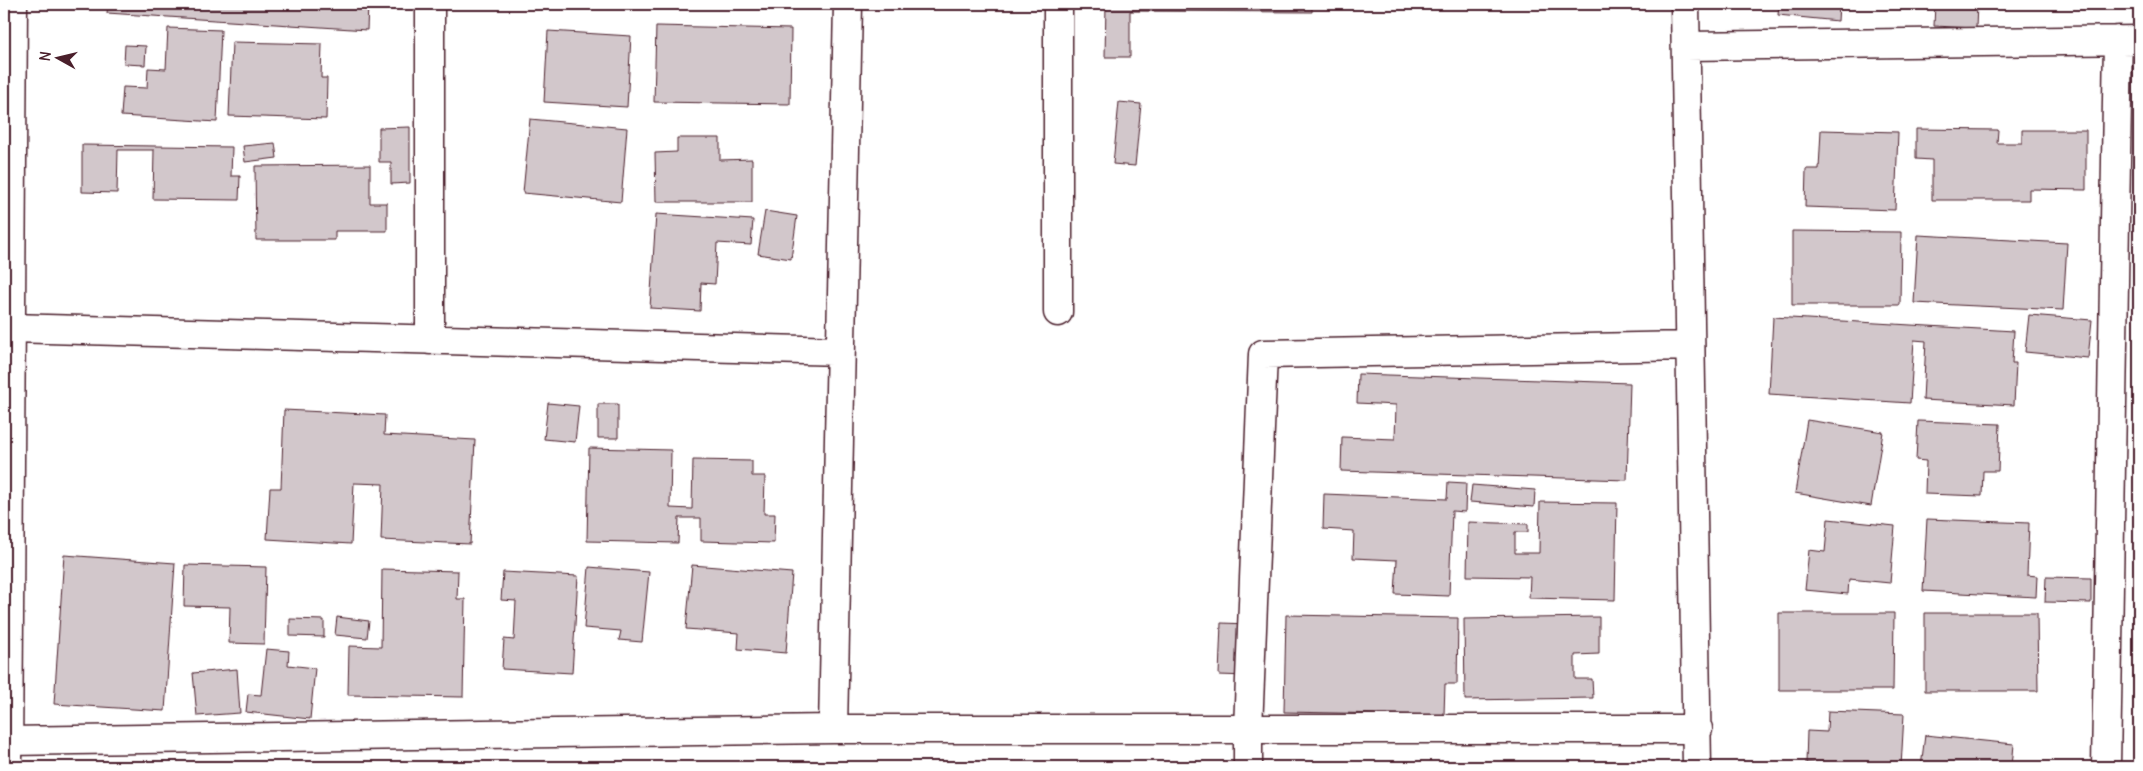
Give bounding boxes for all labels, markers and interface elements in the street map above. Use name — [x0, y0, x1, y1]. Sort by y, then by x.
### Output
north arrow — [32, 32, 82, 82]
text: N — [36, 50, 55, 62]

